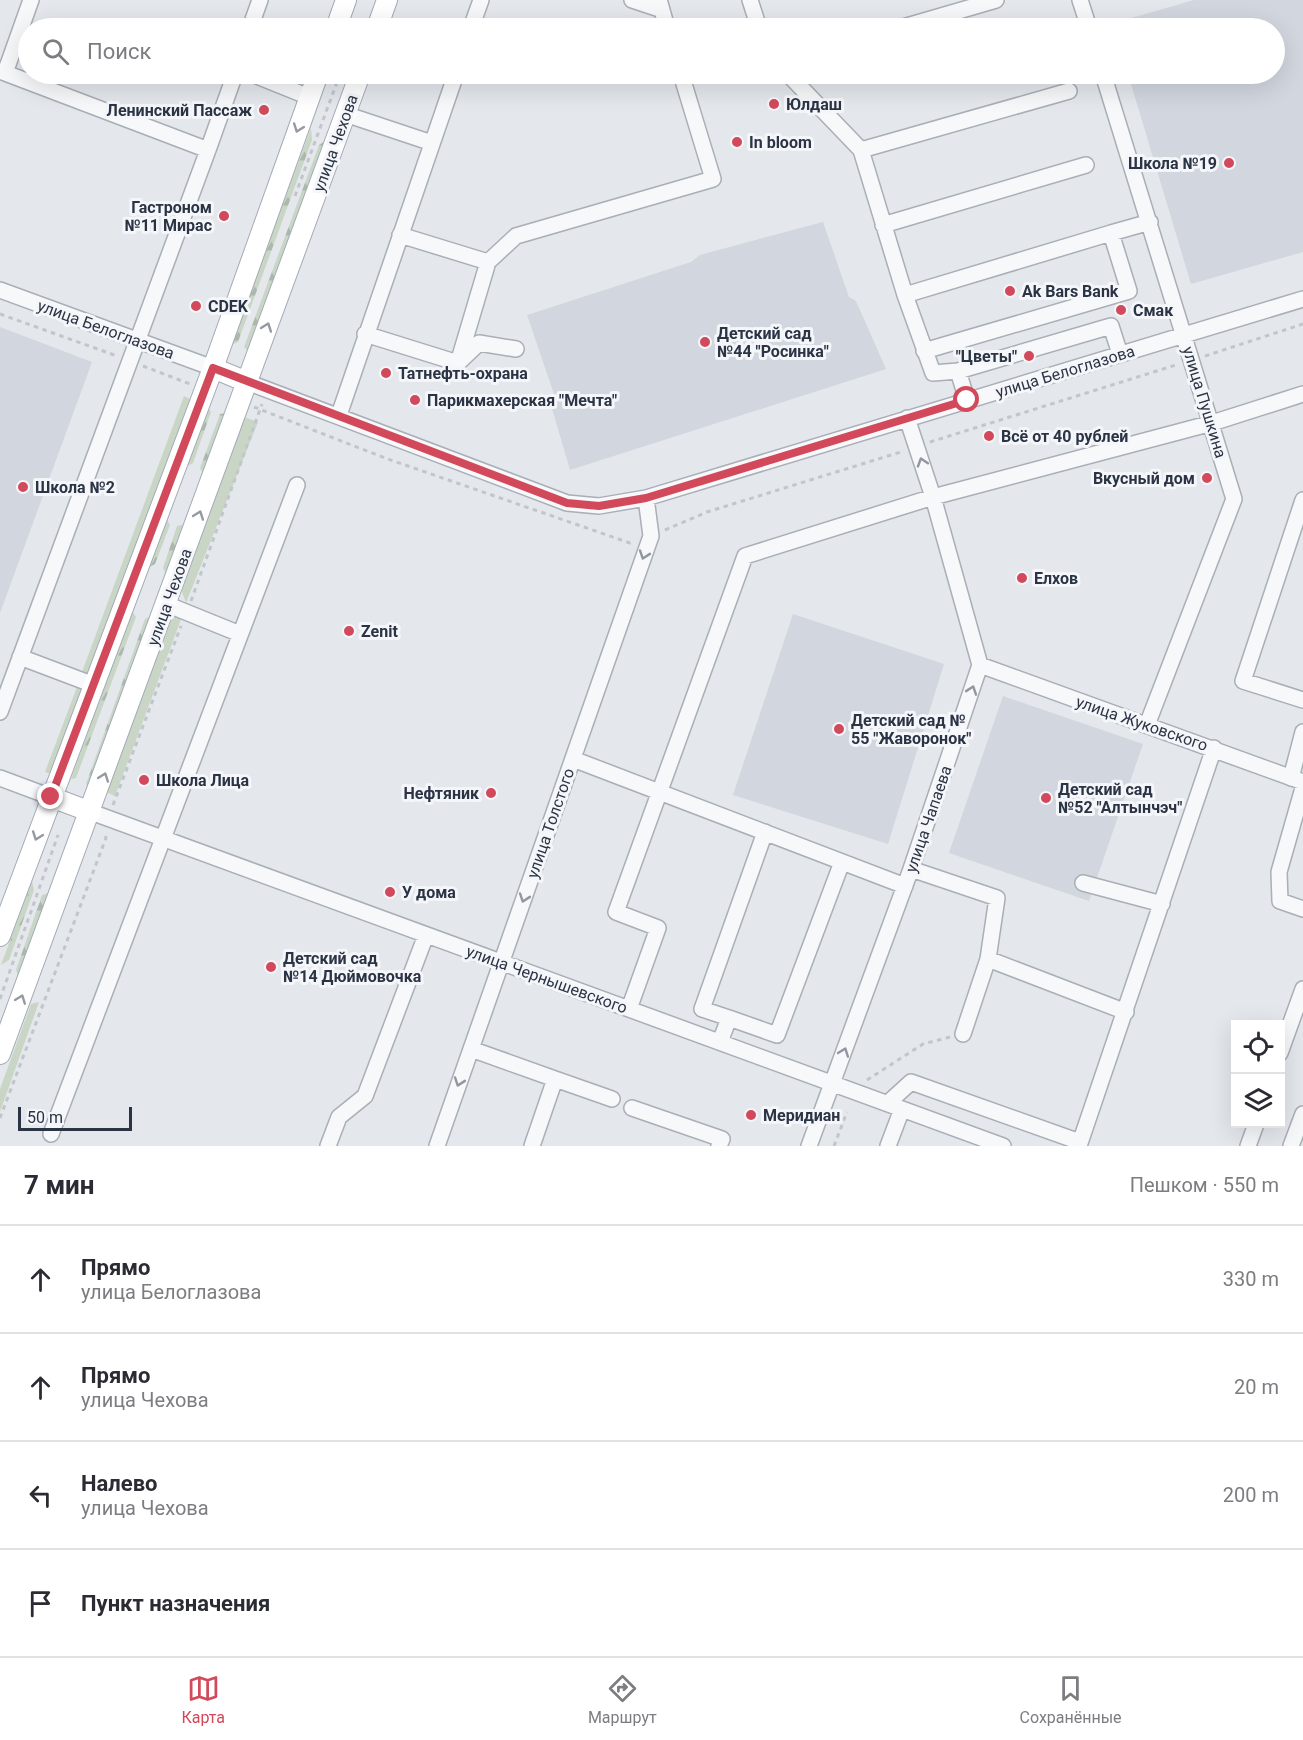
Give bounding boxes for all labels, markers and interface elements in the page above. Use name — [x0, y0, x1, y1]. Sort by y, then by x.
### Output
search box — [18, 18, 1285, 84]
icon: search — [39, 35, 72, 68]
text: Поиск — [87, 39, 151, 64]
street label: улица Чехова — [309, 92, 362, 194]
place label: Юлдаш — [786, 95, 842, 114]
marker: Юлдаш — [767, 97, 781, 111]
place label: Ленинский Пассаж — [107, 101, 252, 120]
marker: Ленинский Пассаж — [257, 103, 271, 117]
one-way arrow — [293, 123, 306, 133]
place label: In bloom — [749, 133, 812, 152]
marker: In bloom — [730, 135, 744, 149]
place label: Школа №19 — [1128, 154, 1217, 173]
marker: Школа №19 — [1222, 156, 1236, 170]
place label: Гастроном №11 Мирас — [124, 198, 212, 235]
marker: Гастроном №11 Мирас — [217, 209, 231, 223]
place label: Ak Bars Bank — [1022, 282, 1119, 301]
marker: Ak Bars Bank — [1003, 284, 1017, 298]
street label: улица Белоглазова — [35, 296, 177, 363]
place label: CDEK — [208, 297, 249, 316]
marker: CDEK — [189, 299, 203, 313]
place label: Смак — [1133, 301, 1174, 320]
marker: Смак — [1114, 303, 1128, 317]
one-way arrow — [260, 322, 273, 333]
place label: Детский сад №44 "Росинка" — [717, 324, 829, 361]
marker: Детский сад №44 "Росинка" — [698, 335, 712, 349]
street label: улица Белоглазова — [993, 341, 1137, 402]
street label: улица Пушкина — [1179, 344, 1231, 460]
place label: "Цветы" — [956, 347, 1017, 366]
marker: "Цветы" — [1022, 349, 1036, 363]
place label: Татнефть-охрана — [398, 364, 528, 383]
marker: Татнефть-охрана — [379, 366, 393, 380]
route start — [953, 386, 979, 412]
place label: Парикмахерская "Мечта" — [427, 391, 617, 410]
marker: Парикмахерская "Мечта" — [408, 393, 422, 407]
place label: Всё от 40 рублей — [1001, 427, 1128, 446]
marker: Всё от 40 рублей — [982, 429, 996, 443]
one-way arrow — [917, 457, 929, 468]
place label: Вкусный дом — [1093, 469, 1195, 488]
marker: Вкусный дом — [1200, 471, 1214, 485]
place label: Школа №2 — [35, 478, 115, 497]
marker: Школа №2 — [16, 480, 30, 494]
one-way arrow — [191, 510, 204, 521]
street label: улица Чехова — [143, 546, 196, 648]
one-way arrow — [639, 549, 652, 560]
place label: Елхов — [1034, 569, 1078, 588]
marker: Елхов — [1015, 571, 1029, 585]
place label: Zenit — [361, 622, 398, 641]
marker: Zenit — [342, 624, 356, 638]
one-way arrow — [965, 685, 977, 696]
street label: улица Жуковского — [1073, 692, 1210, 755]
place label: Детский сад № 55 "Жаворонок" — [851, 711, 971, 748]
marker: Детский сад № 55 "Жаворонок" — [832, 722, 846, 736]
street label: улица Чапаева — [901, 763, 956, 875]
street label: улица Толстого — [523, 766, 578, 881]
place label: Школа Лица — [156, 771, 250, 790]
one-way arrow — [96, 773, 109, 783]
marker: Школа Лица — [137, 773, 151, 787]
place label: Детский сад №52 "Алтынчэч" — [1058, 780, 1182, 817]
route end — [37, 783, 63, 809]
place label: Нефтяник — [404, 784, 480, 803]
marker: Нефтяник — [484, 786, 498, 800]
marker: Детский сад №52 "Алтынчэч" — [1039, 791, 1053, 805]
one-way arrow — [32, 830, 44, 841]
place label: У дома — [402, 883, 456, 902]
marker: У дома — [383, 885, 397, 899]
one-way arrow — [518, 892, 531, 903]
street label: улица Чернышевского — [464, 941, 630, 1018]
place label: Детский сад №14 Дюймовочка — [283, 949, 422, 986]
marker: Детский сад №14 Дюймовочка — [264, 960, 278, 974]
one-way arrow — [13, 995, 26, 1005]
map controls — [1231, 1020, 1285, 1128]
button: locate — [1231, 1020, 1285, 1074]
one-way arrow — [837, 1047, 849, 1058]
button: layers — [1231, 1074, 1285, 1128]
one-way arrow — [454, 1076, 467, 1087]
scale bar — [18, 1104, 132, 1132]
place label: Меридиан — [763, 1106, 840, 1125]
text: 50 m — [27, 1108, 63, 1127]
marker: Меридиан — [744, 1108, 758, 1122]
text: 7 мин — [24, 1170, 95, 1200]
text: Пешком · 550 m — [1130, 1173, 1279, 1197]
text: Прямо — [81, 1255, 150, 1280]
icon: ahead — [24, 1263, 57, 1296]
text: 330 m — [1223, 1267, 1279, 1291]
text: улица Белоглазова — [81, 1280, 261, 1304]
text: Прямо — [81, 1363, 150, 1388]
icon: ahead — [24, 1371, 57, 1404]
text: 20 m — [1234, 1375, 1279, 1399]
text: улица Чехова — [81, 1388, 209, 1412]
text: Налево — [81, 1471, 158, 1496]
icon: left — [24, 1479, 57, 1512]
text: 200 m — [1223, 1483, 1279, 1507]
text: улица Чехова — [81, 1496, 209, 1520]
icon: arrive — [24, 1587, 57, 1620]
text: Пункт назначения — [81, 1591, 270, 1616]
tab: Карта — [181, 1672, 225, 1727]
tab: Маршрут — [588, 1672, 657, 1727]
tab: Сохранённые — [1020, 1672, 1122, 1727]

